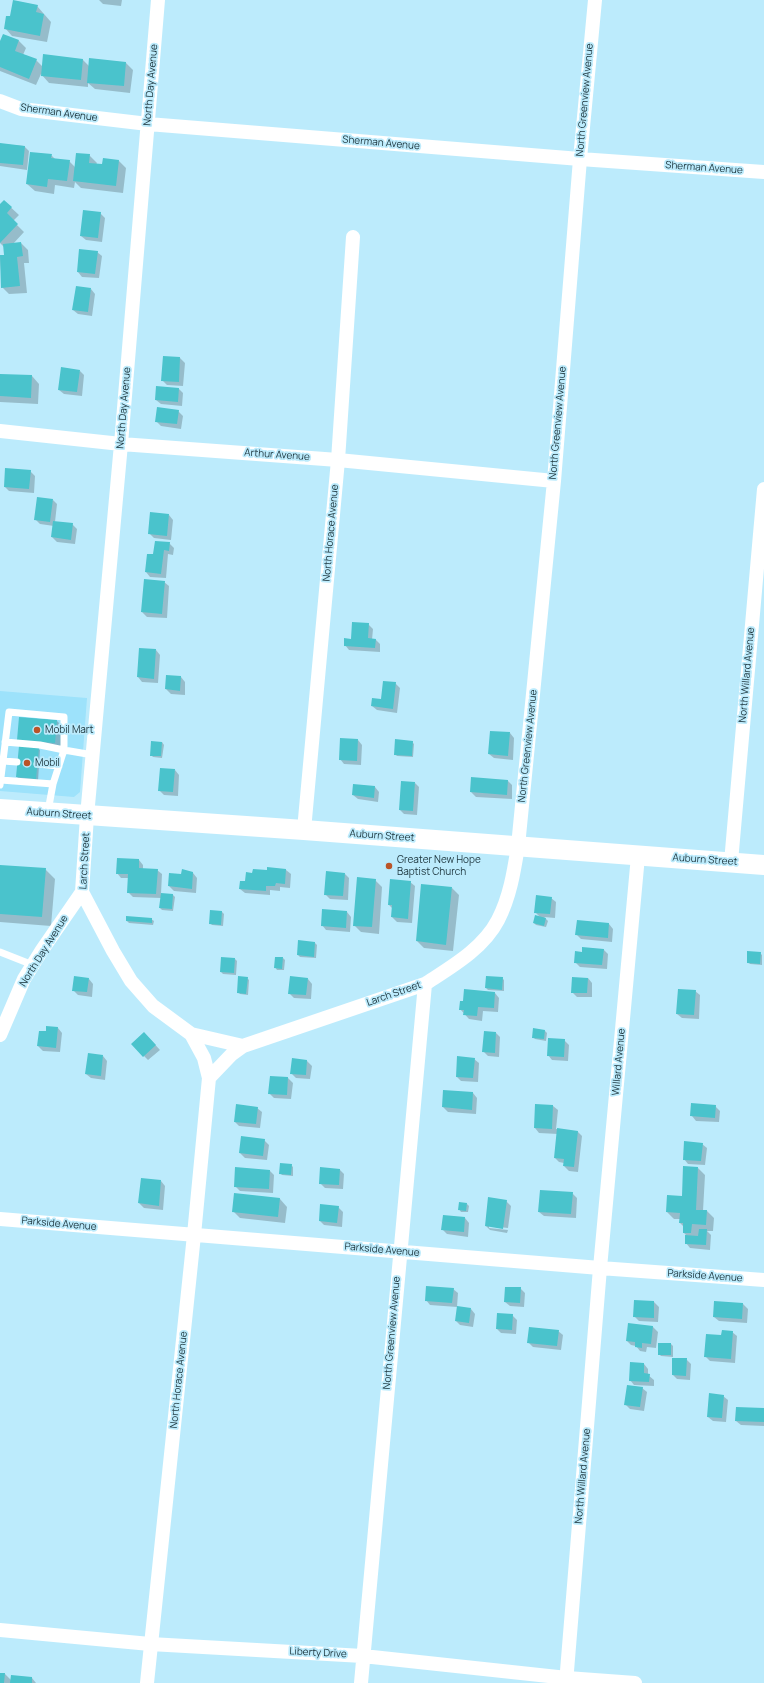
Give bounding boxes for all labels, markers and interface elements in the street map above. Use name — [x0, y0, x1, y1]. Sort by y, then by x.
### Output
street label: North Greenview Avenue — [574, 43, 596, 157]
street label: North Day Avenue — [141, 44, 161, 126]
street label: Sherman Avenue — [20, 102, 98, 124]
street label: Sherman Avenue — [342, 134, 420, 152]
street label: Sherman Avenue — [665, 159, 743, 177]
street label: North Greenview Avenue — [547, 366, 569, 480]
street label: North Day Avenue — [114, 367, 134, 449]
street label: Arthur Avenue — [244, 447, 310, 463]
street label: North Horace Avenue — [321, 484, 341, 582]
street label: North Willard Avenue — [737, 627, 757, 723]
street label: North Greenview Avenue — [516, 689, 540, 803]
place label: Mobil Mart — [45, 724, 93, 736]
marker: Mobil Mart — [32, 725, 42, 735]
place label: Mobil — [35, 757, 60, 769]
marker: Mobil — [22, 758, 32, 768]
street label: Auburn Street — [26, 806, 92, 822]
street label: Auburn Street — [349, 828, 415, 844]
street label: Larch Street — [78, 832, 92, 890]
street label: Auburn Street — [672, 852, 738, 868]
place label: Greater New Hope Baptist Church — [397, 854, 481, 878]
marker: Greater New Hope Baptist Church — [384, 861, 394, 871]
street label: North Day Avenue — [17, 913, 71, 989]
street label: Larch Street — [365, 979, 423, 1009]
street label: Willard Avenue — [610, 1028, 628, 1096]
street label: Parkside Avenue — [21, 1215, 97, 1233]
street label: Parkside Avenue — [344, 1241, 420, 1259]
street label: Parkside Avenue — [667, 1267, 743, 1285]
street label: North Greenview Avenue — [381, 1276, 403, 1390]
street label: North Horace Avenue — [168, 1331, 190, 1429]
street label: North Willard Avenue — [573, 1428, 593, 1524]
street label: Liberty Drive — [289, 1646, 347, 1660]

